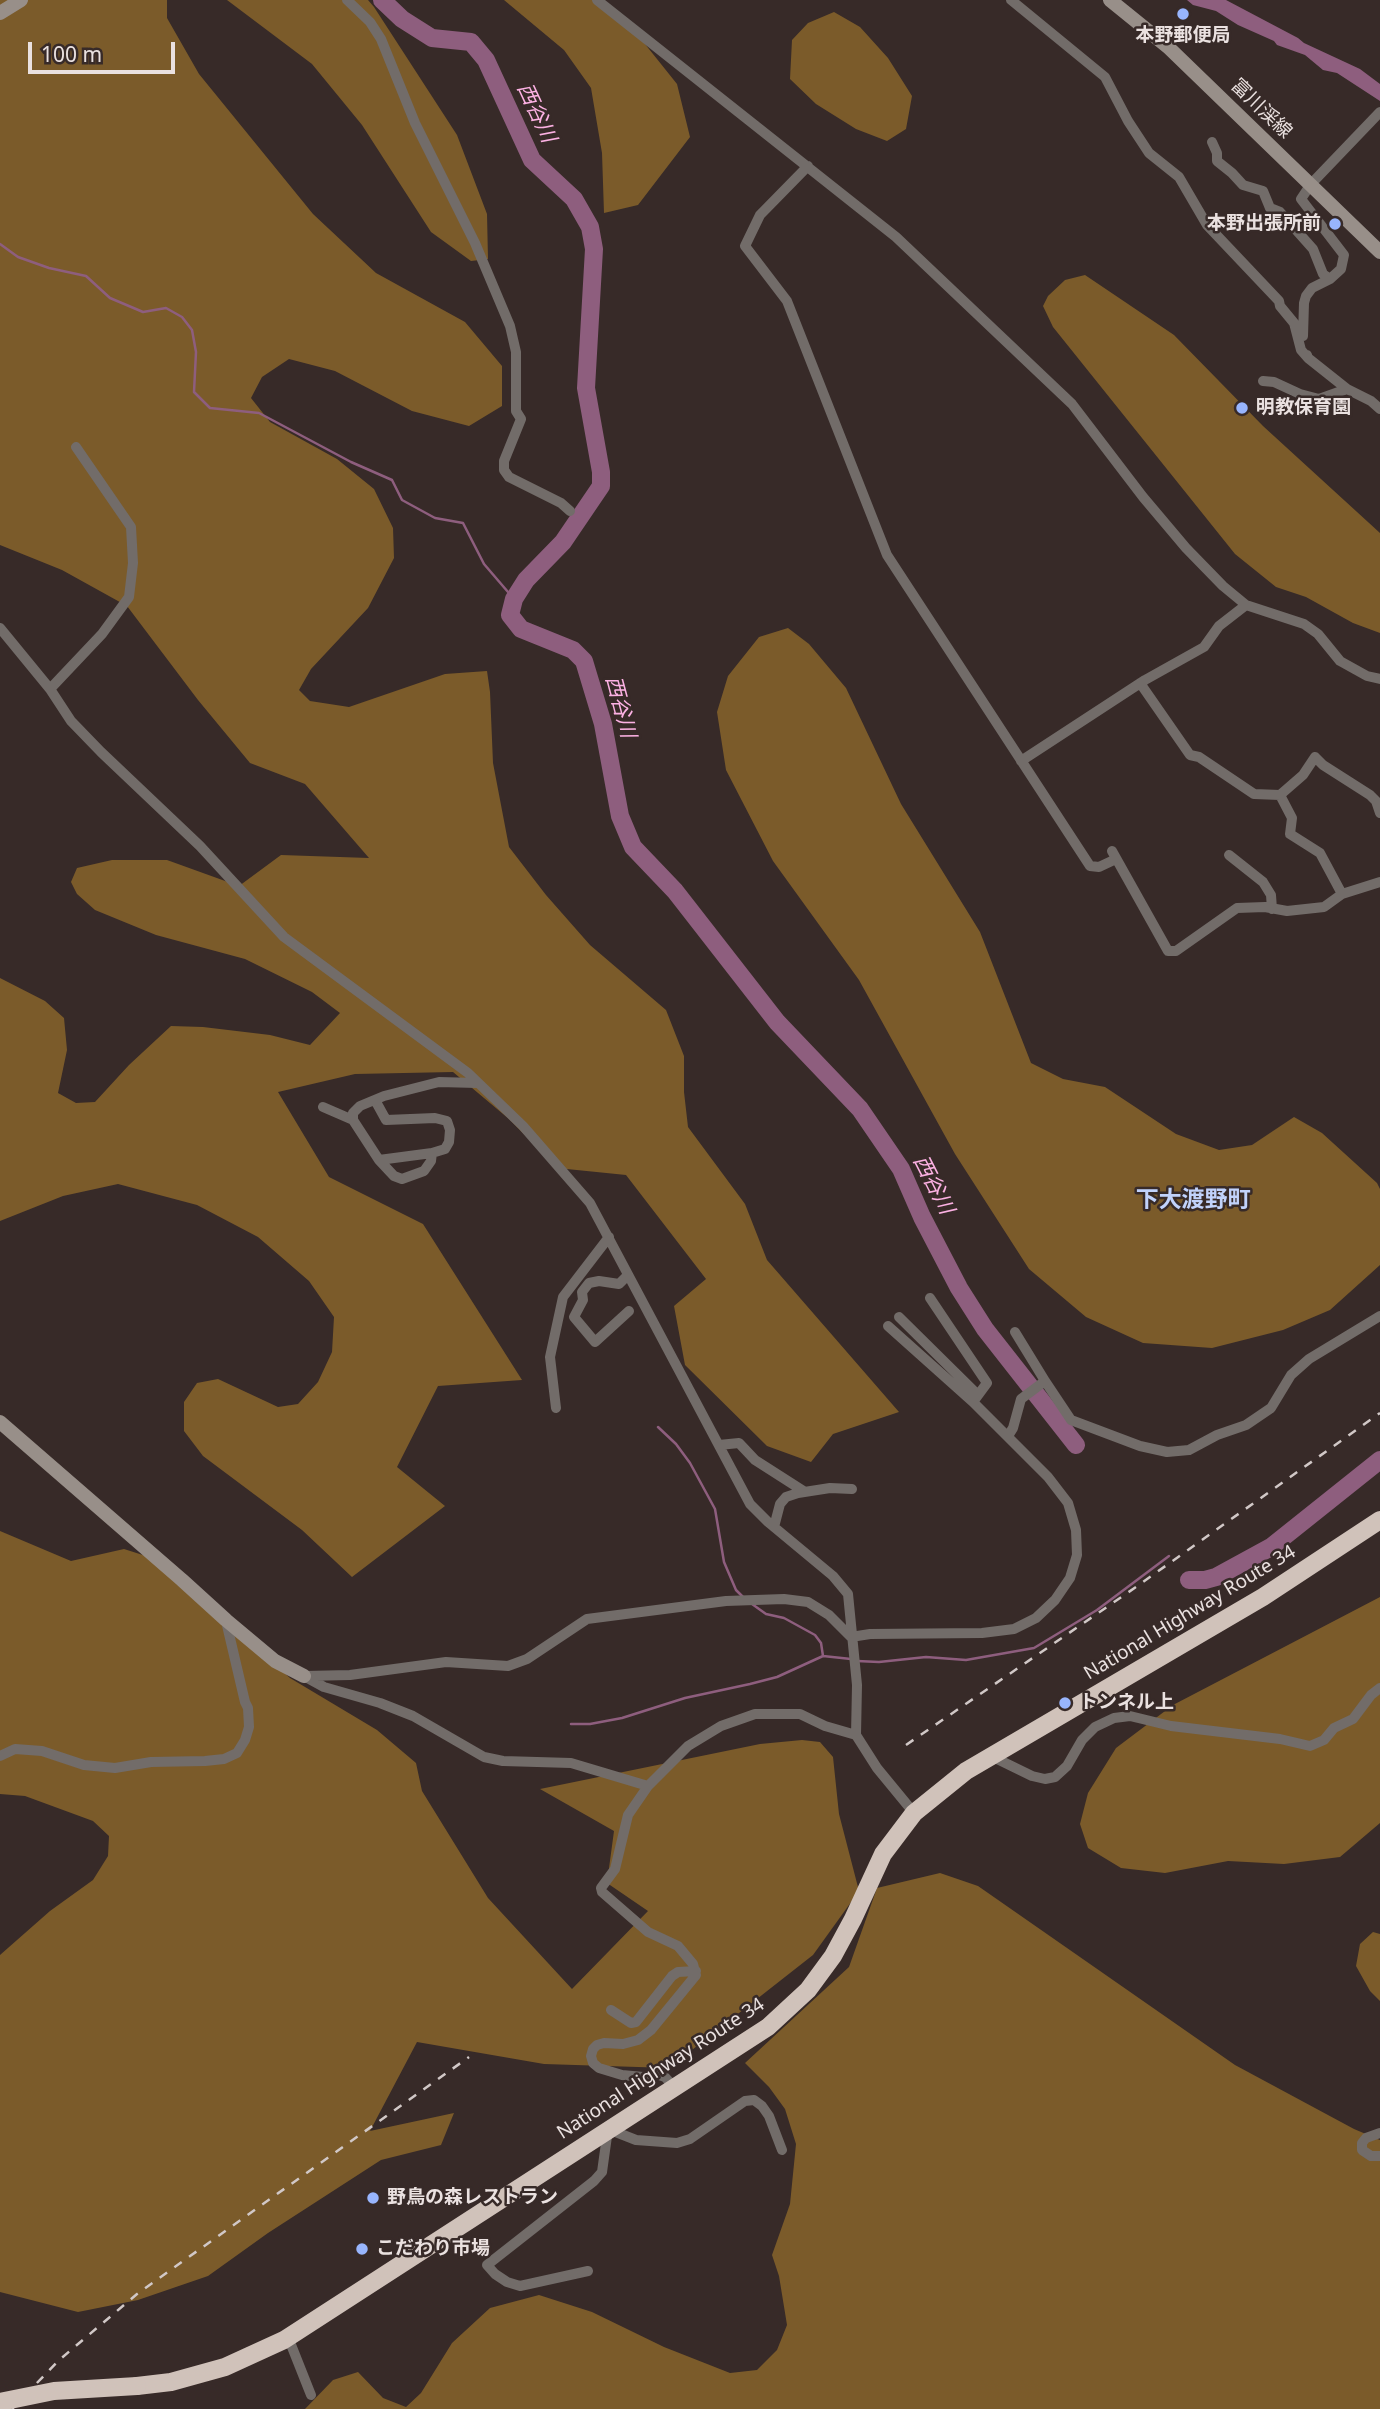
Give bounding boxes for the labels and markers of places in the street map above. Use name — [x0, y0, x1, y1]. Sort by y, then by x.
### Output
marker: 本野郵便局 — [1175, 6, 1191, 22]
place label: 本野郵便局 — [1136, 25, 1230, 47]
place label: 本野出張所前 — [1207, 213, 1321, 235]
marker: 本野出張所前 — [1327, 216, 1343, 232]
place label: 明教保育園 — [1256, 397, 1351, 419]
marker: 明教保育園 — [1234, 400, 1250, 416]
place label: トンネル上 — [1079, 1692, 1174, 1714]
marker: トンネル上 — [1057, 1695, 1073, 1711]
place label: 野鳥の森レストラン — [387, 2187, 558, 2209]
marker: 野鳥の森レストラン — [365, 2190, 381, 2206]
place label: こだわり市場 — [376, 2238, 490, 2260]
marker: こだわり市場 — [354, 2241, 370, 2257]

